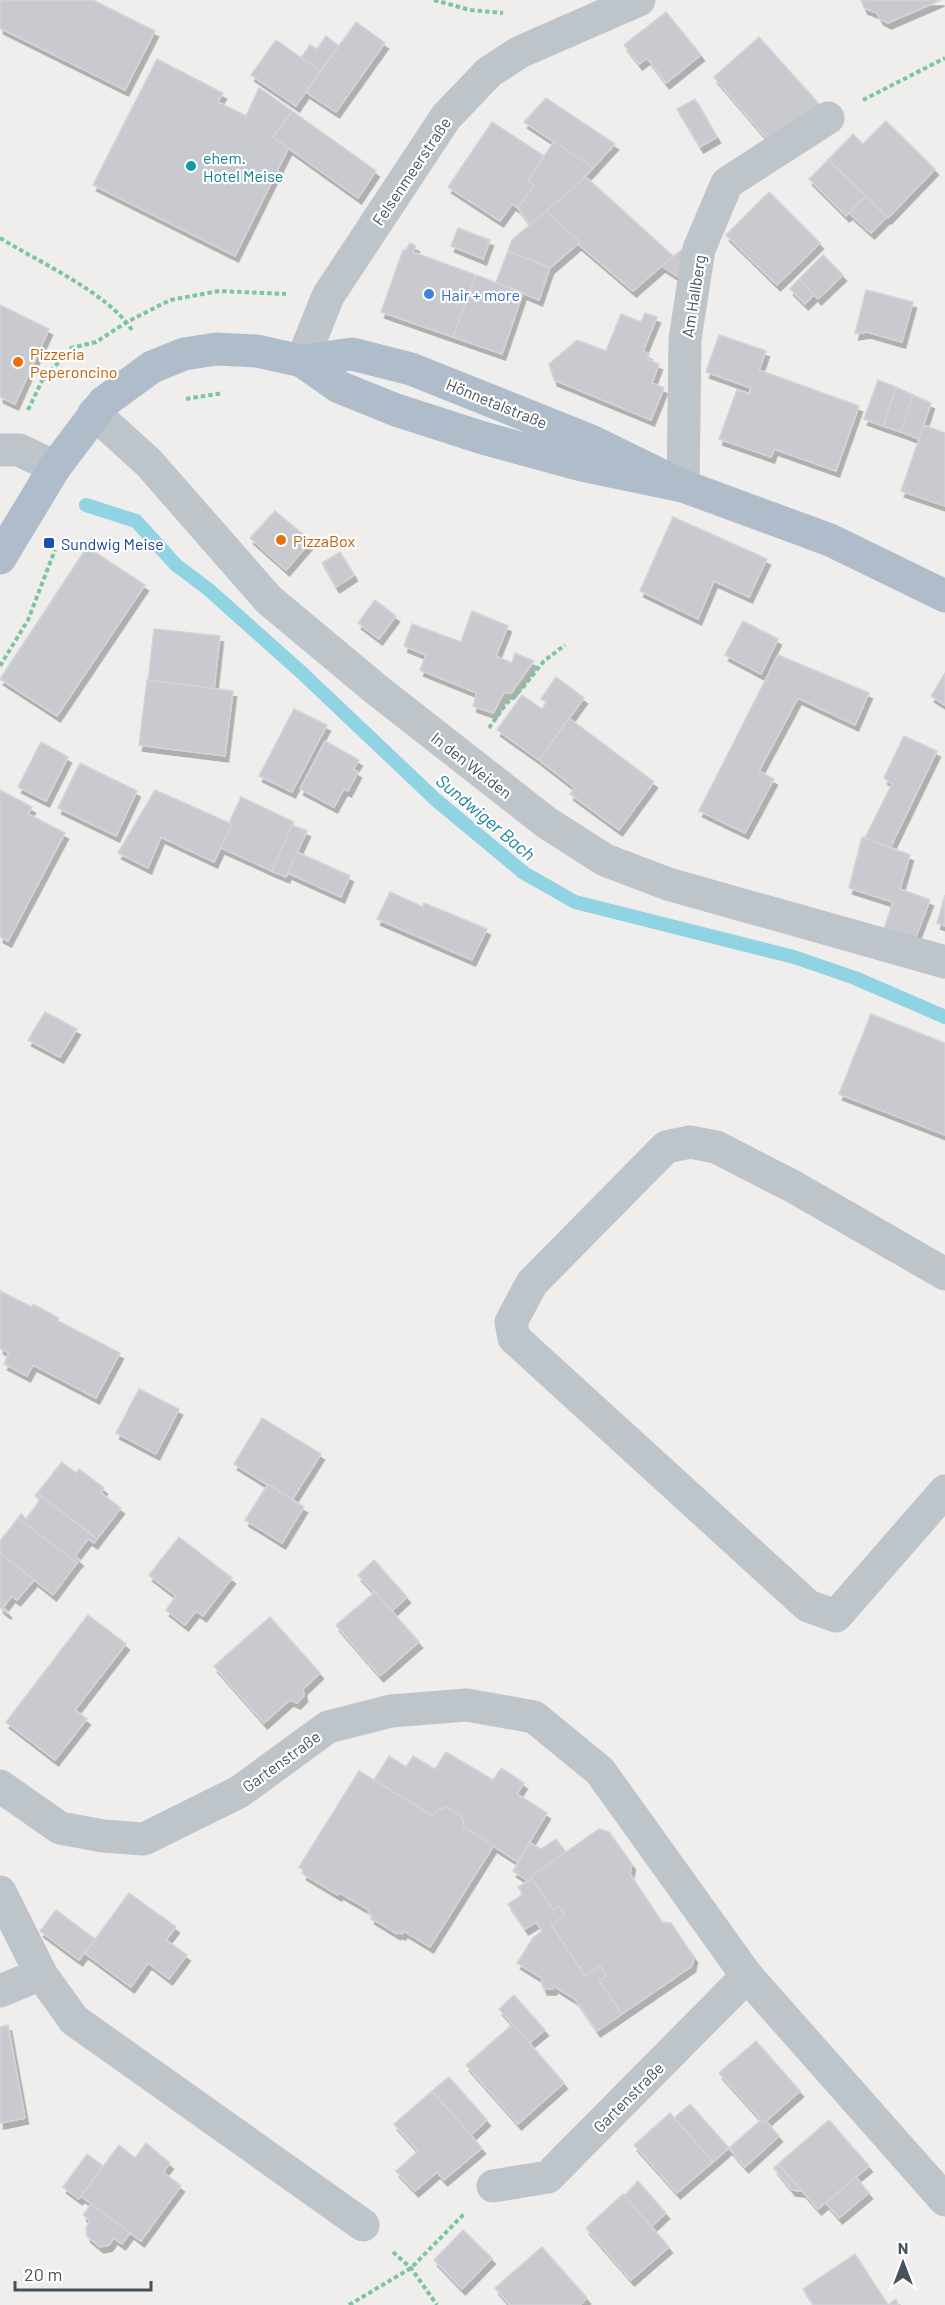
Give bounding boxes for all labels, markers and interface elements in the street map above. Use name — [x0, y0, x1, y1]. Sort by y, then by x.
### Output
street label: Felsenmeerstraße — [368, 113, 454, 229]
place label: ehem. Hotel Meise — [203, 148, 283, 185]
marker: ehem. Hotel Meise — [184, 159, 198, 173]
street label: Am Hallberg — [677, 253, 709, 339]
place label: Hair + more — [441, 285, 520, 304]
marker: Hair + more — [422, 287, 436, 301]
place label: Pizzeria Peperoncino — [30, 344, 118, 381]
marker: Pizzeria Peperoncino — [11, 355, 25, 369]
street label: Hönnetalstraße — [444, 374, 550, 432]
place label: PizzaBox — [293, 531, 356, 550]
marker: PizzaBox — [274, 533, 288, 547]
place label: Sundwig Meise — [61, 534, 164, 553]
marker: Sundwig Meise — [42, 536, 56, 550]
street label: In den Weiden — [428, 728, 516, 802]
water label: Sundwiger Bach — [432, 769, 540, 865]
street label: Gartenstraße — [238, 1726, 324, 1796]
street label: Gartenstraße — [589, 2058, 667, 2136]
north arrow — [873, 2233, 933, 2293]
text: N — [898, 2238, 908, 2257]
scale bar — [15, 2254, 152, 2292]
text: 20 m — [24, 2263, 62, 2285]

